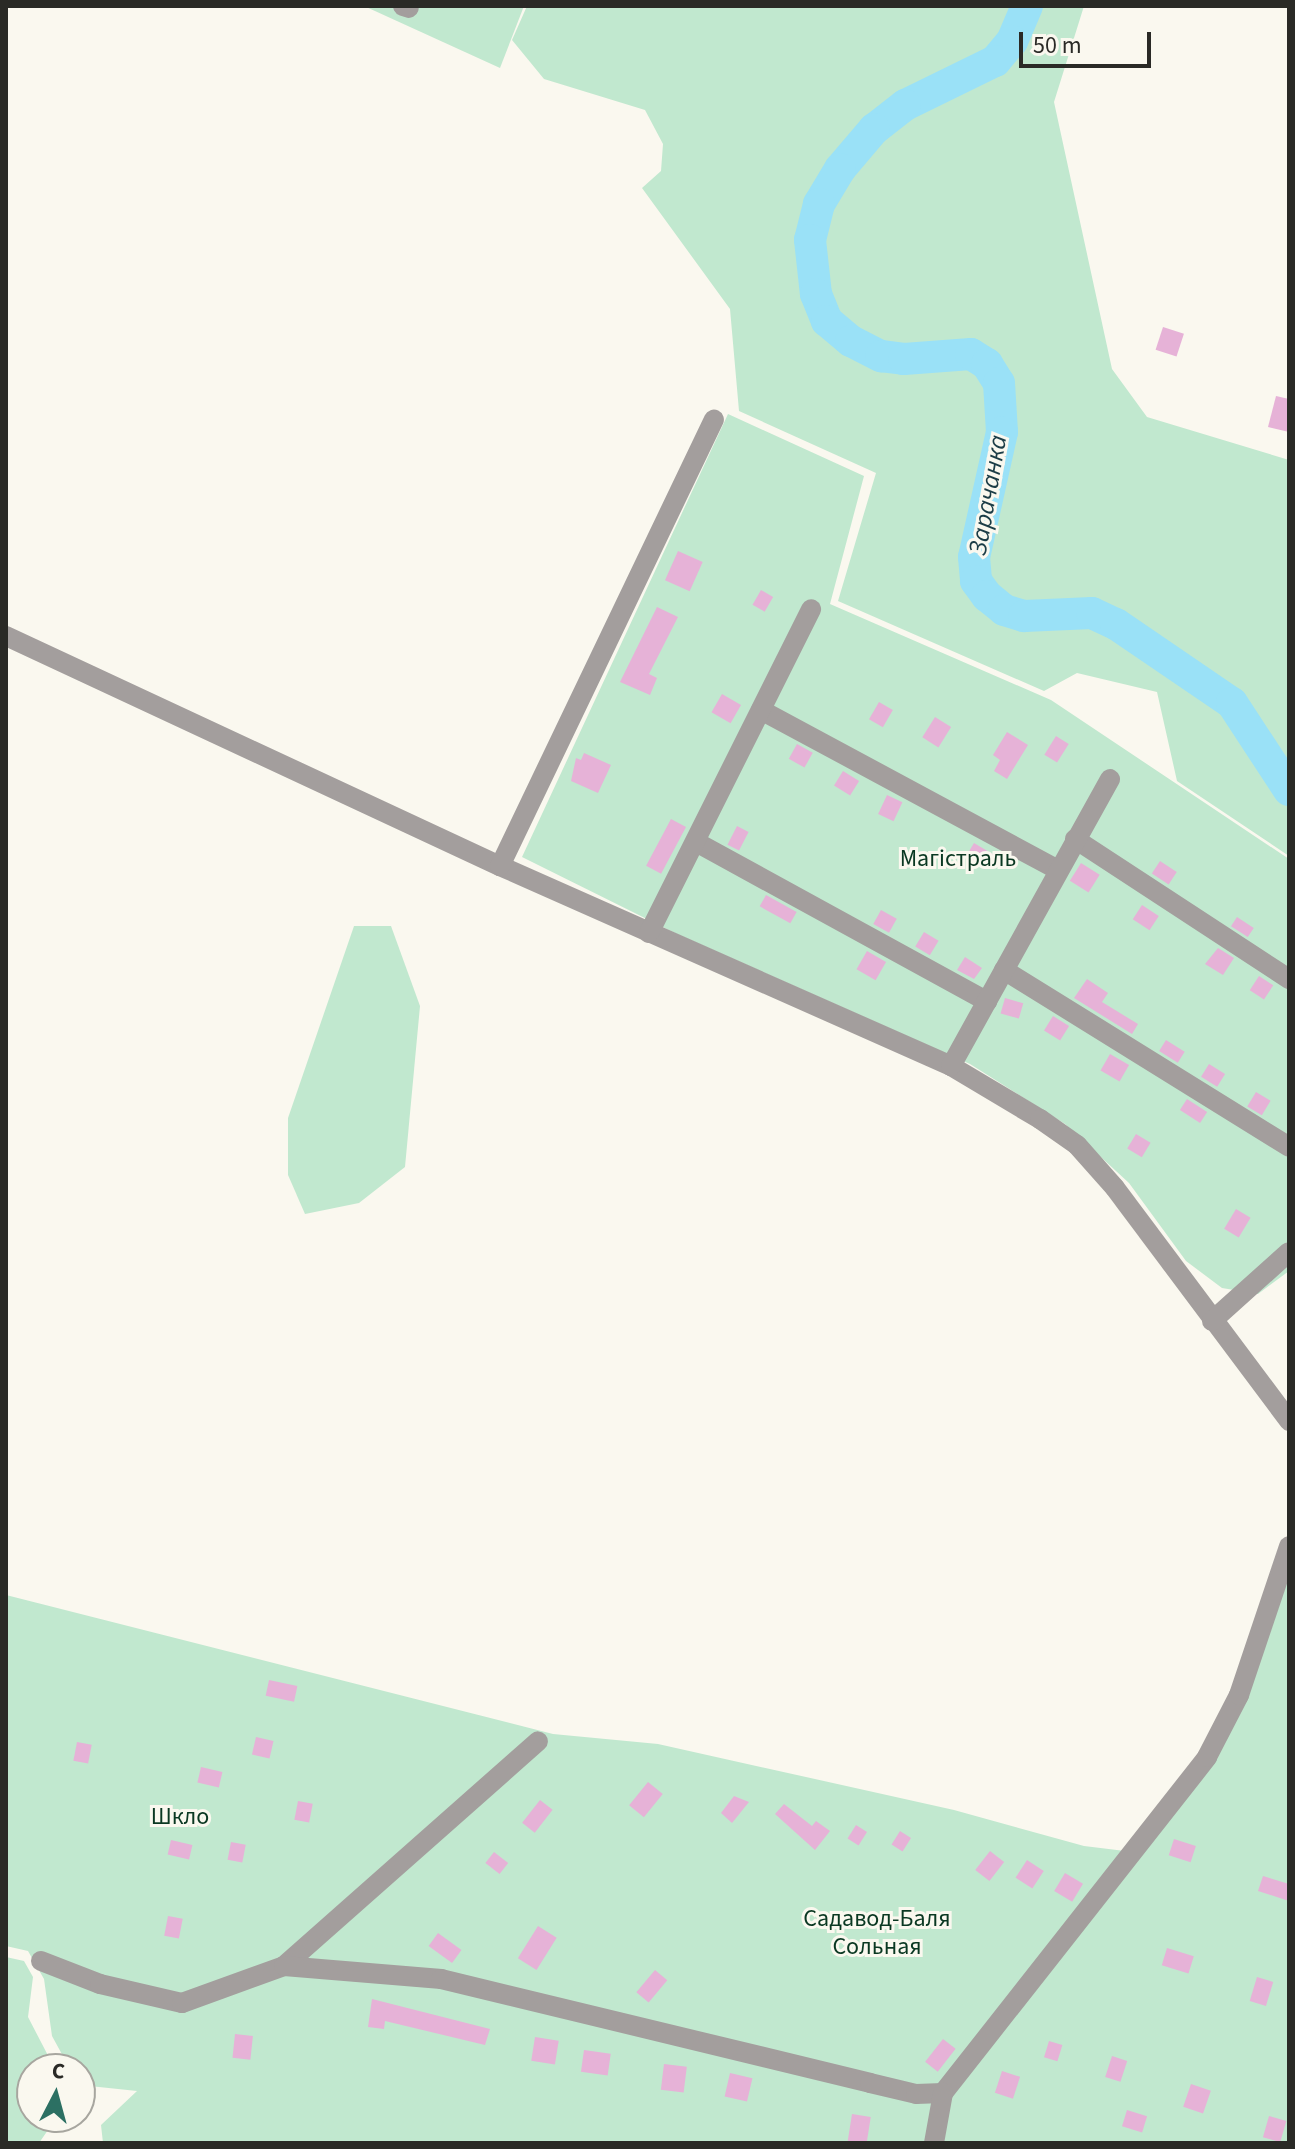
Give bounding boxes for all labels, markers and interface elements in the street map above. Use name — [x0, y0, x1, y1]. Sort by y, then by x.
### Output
scale bar — [1023, 16, 1155, 66]
text: 50 m — [1033, 28, 1082, 63]
water label: Зарачанка — [962, 432, 1014, 558]
park label: Магістраль — [900, 845, 1016, 873]
park label: Шкло — [151, 1803, 209, 1831]
park label: Садавод-Баля Сольная — [803, 1905, 951, 1961]
north arrow — [16, 2053, 96, 2133]
text: С — [50, 2055, 66, 2088]

